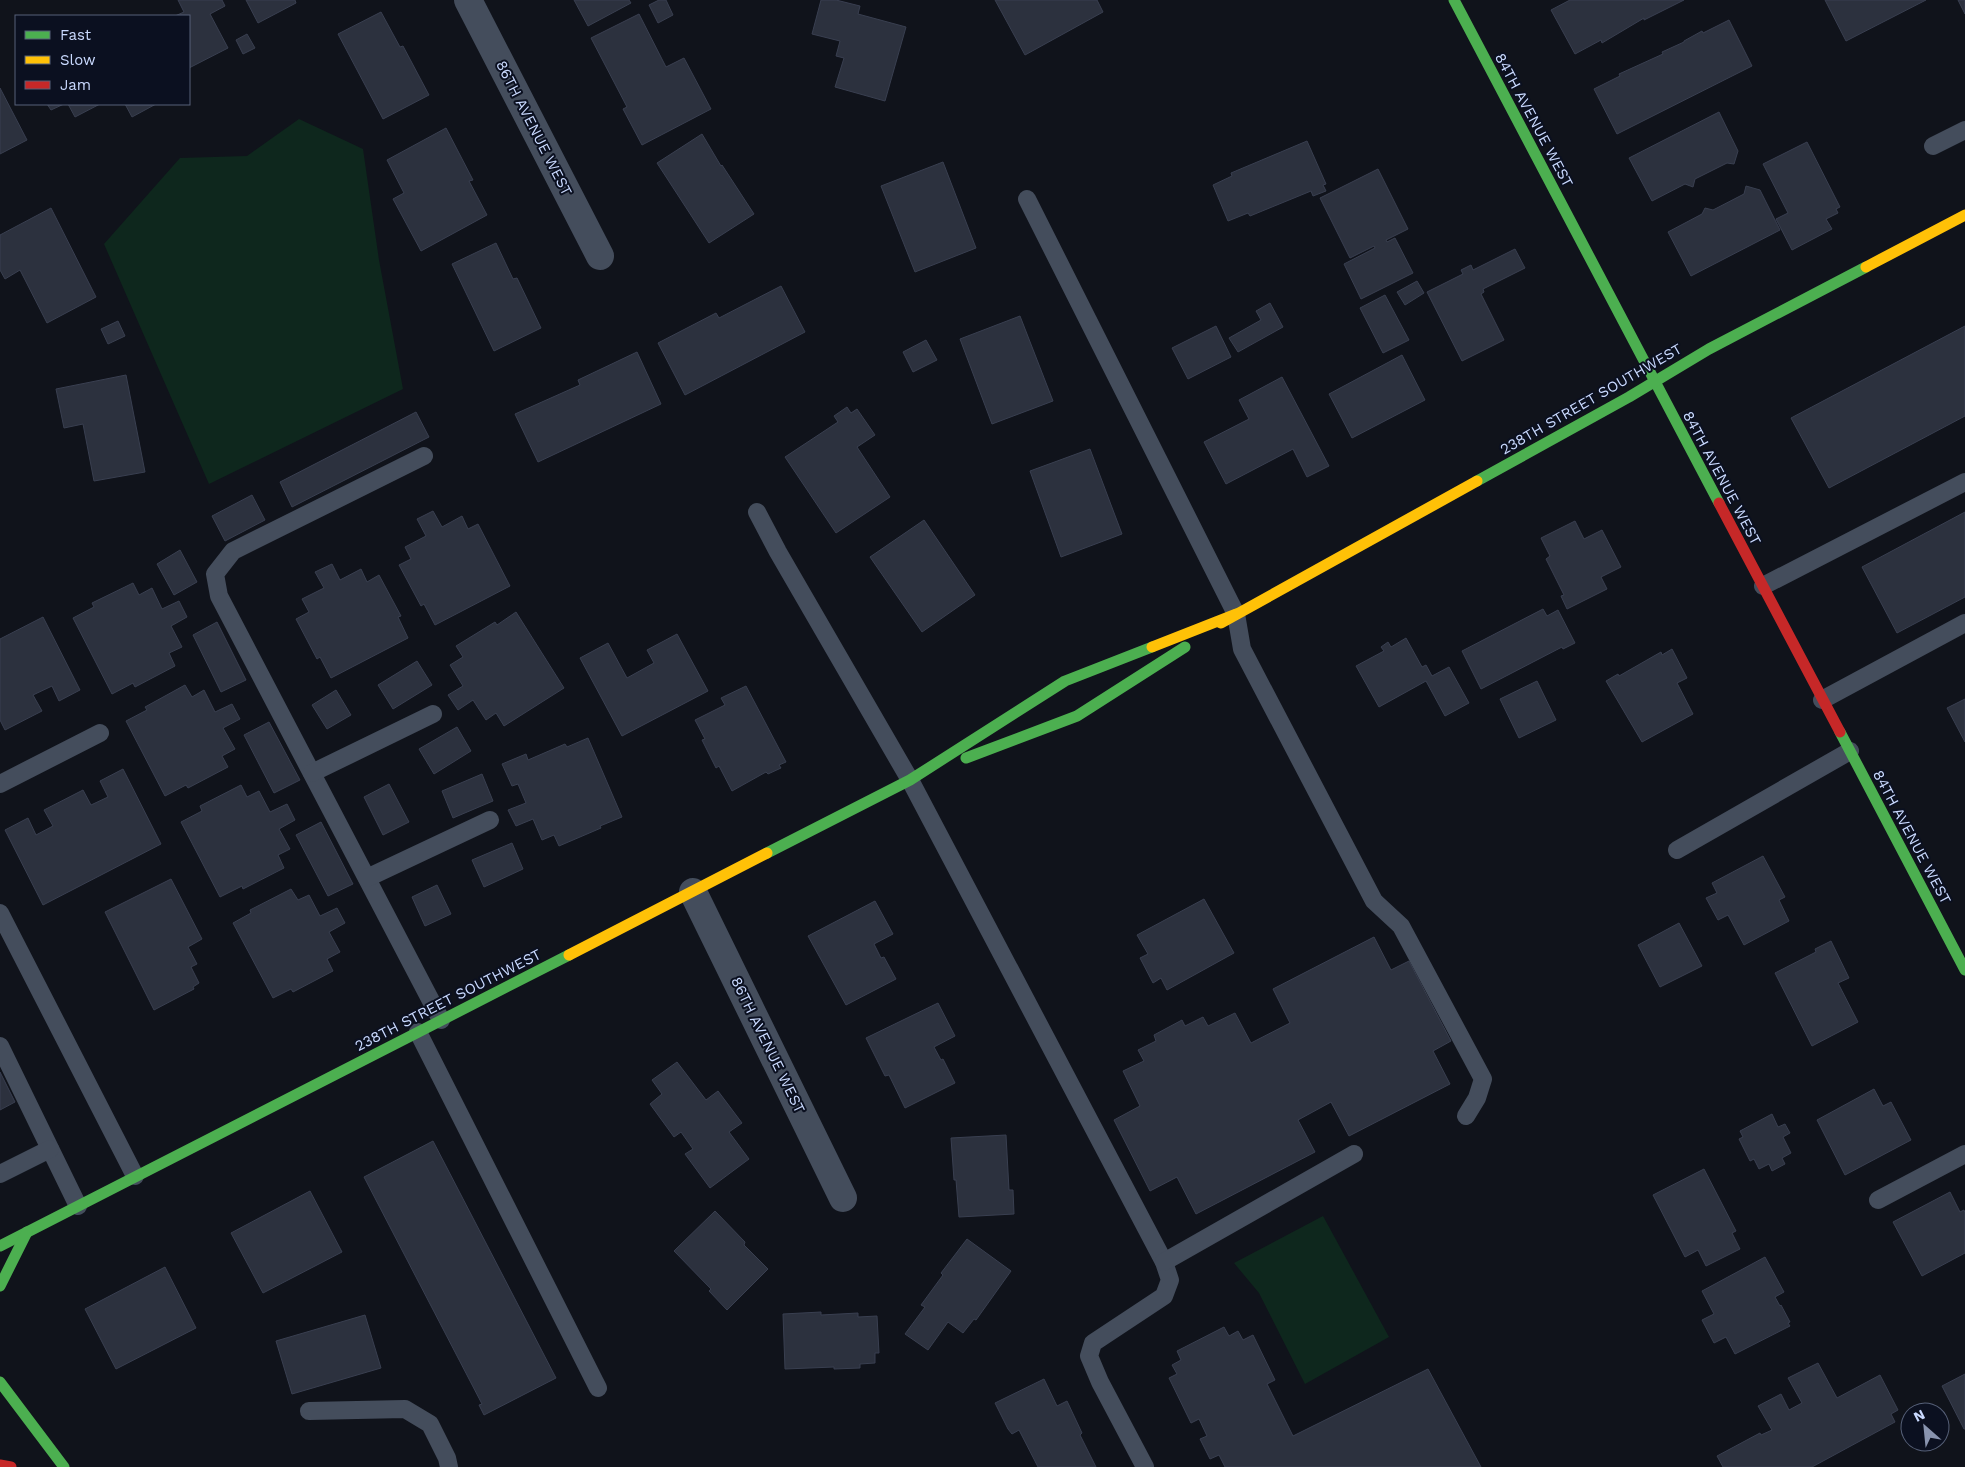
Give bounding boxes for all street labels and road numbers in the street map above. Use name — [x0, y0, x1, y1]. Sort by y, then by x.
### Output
street label: 84TH AVENUE WEST — [1491, 50, 1577, 190]
street label: 86TH AVENUE WEST — [492, 57, 576, 199]
street label: 238TH STREET SOUTHWEST — [1497, 340, 1685, 458]
street label: 84TH AVENUE WEST — [1679, 408, 1765, 548]
street label: 84TH AVENUE WEST — [1869, 767, 1955, 907]
street label: 238TH STREET SOUTHWEST — [352, 945, 544, 1055]
street label: 86TH AVENUE WEST — [727, 974, 809, 1116]

